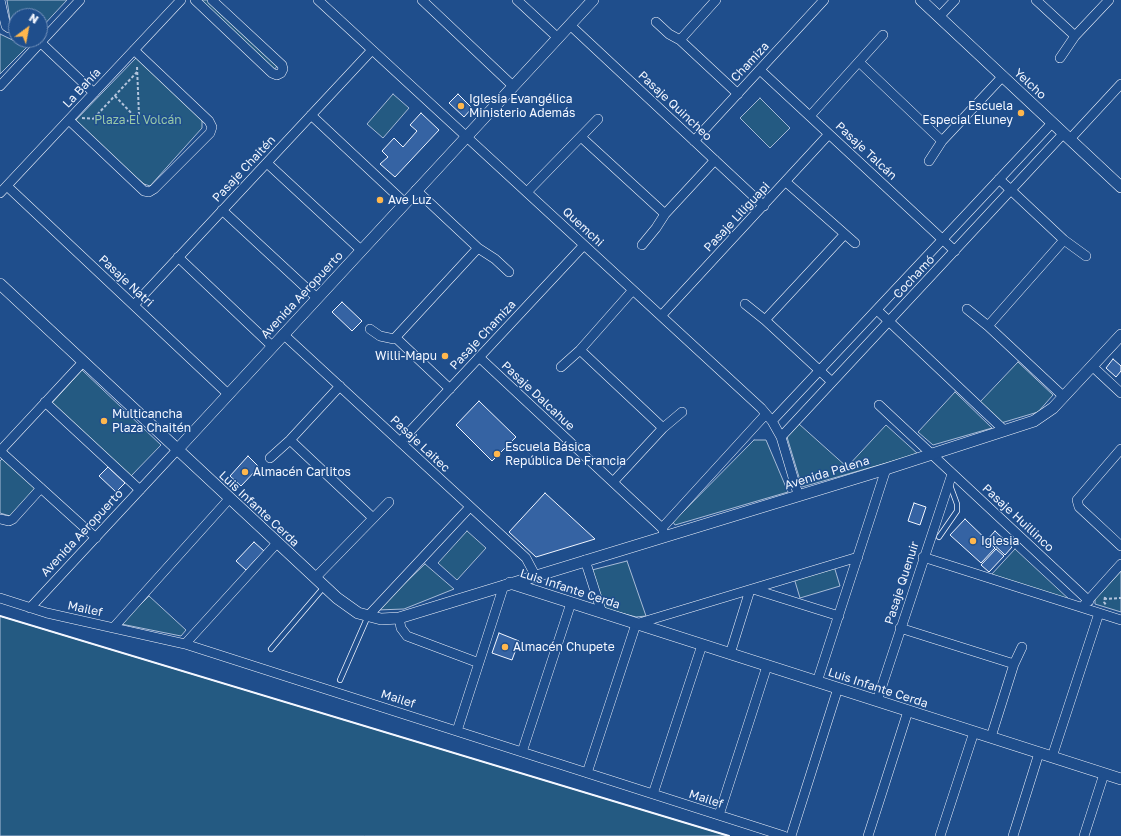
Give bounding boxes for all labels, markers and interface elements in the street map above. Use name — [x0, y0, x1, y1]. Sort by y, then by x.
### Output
north arrow — [8, 8, 48, 48]
text: N — [27, 11, 41, 26]
street label: Chamiza — [728, 39, 772, 85]
street label: La Bahía — [60, 65, 104, 111]
street label: Yelcho — [1011, 66, 1049, 102]
street label: Pasaje Quincheo — [635, 68, 715, 144]
place label: Iglesia Evangélica Ministerio Además — [469, 92, 575, 120]
place label: Escuela Especial Eluney — [922, 99, 1013, 127]
marker: Iglesia Evangélica Ministerio Además — [456, 101, 466, 111]
marker: Escuela Especial Eluney — [1016, 108, 1026, 118]
park label: Plaza El Volcán — [94, 113, 182, 127]
street label: Pasaje Talcán — [832, 119, 900, 183]
street label: Pasaje Chaitén — [210, 133, 278, 205]
street label: Pasaje Liliguapi — [701, 179, 773, 255]
place label: Ave Luz — [388, 193, 432, 207]
marker: Ave Luz — [375, 195, 385, 205]
street label: Quemchi — [559, 204, 607, 250]
street label: Avenida Aeropuerto — [258, 249, 346, 341]
street label: Pasaje Natri — [96, 252, 156, 310]
street label: Cochamó — [890, 252, 938, 302]
street label: Pasaje Chamiza — [447, 297, 519, 373]
place label: Willi-Mapu — [375, 349, 437, 363]
marker: Willi-Mapu — [440, 351, 450, 361]
street label: Pasaje Dalcahue — [498, 358, 578, 434]
place label: Multicancha Plaza Chaitén — [112, 407, 191, 435]
street label: Pasaje Laitec — [387, 413, 453, 475]
marker: Multicancha Plaza Chaitén — [99, 416, 109, 426]
place label: Escuela Básica República De Francia — [505, 440, 626, 468]
marker: Escuela Básica República De Francia — [492, 449, 502, 459]
street label: Avenida Palena — [783, 453, 871, 493]
place label: Almacén Carlitos — [253, 465, 351, 479]
marker: Almacén Carlitos — [240, 467, 250, 477]
street label: Luis Infante Cerda — [216, 468, 302, 550]
street label: Pasaje Huillinco — [979, 481, 1057, 555]
street label: Avenida Aeropuerto — [38, 487, 126, 579]
place label: Iglesia — [981, 534, 1019, 548]
marker: Iglesia — [968, 536, 978, 546]
street label: Pasaje Quenuir — [882, 540, 922, 626]
street label: Luis Infante Cerda — [518, 566, 622, 612]
street label: Mailef — [66, 598, 104, 620]
place label: Almacén Chupete — [513, 640, 615, 654]
marker: Almacén Chupete — [500, 642, 510, 652]
street label: Luis Infante Cerda — [826, 665, 930, 711]
street label: Mailef — [379, 687, 417, 711]
street label: Mailef — [687, 787, 725, 811]

